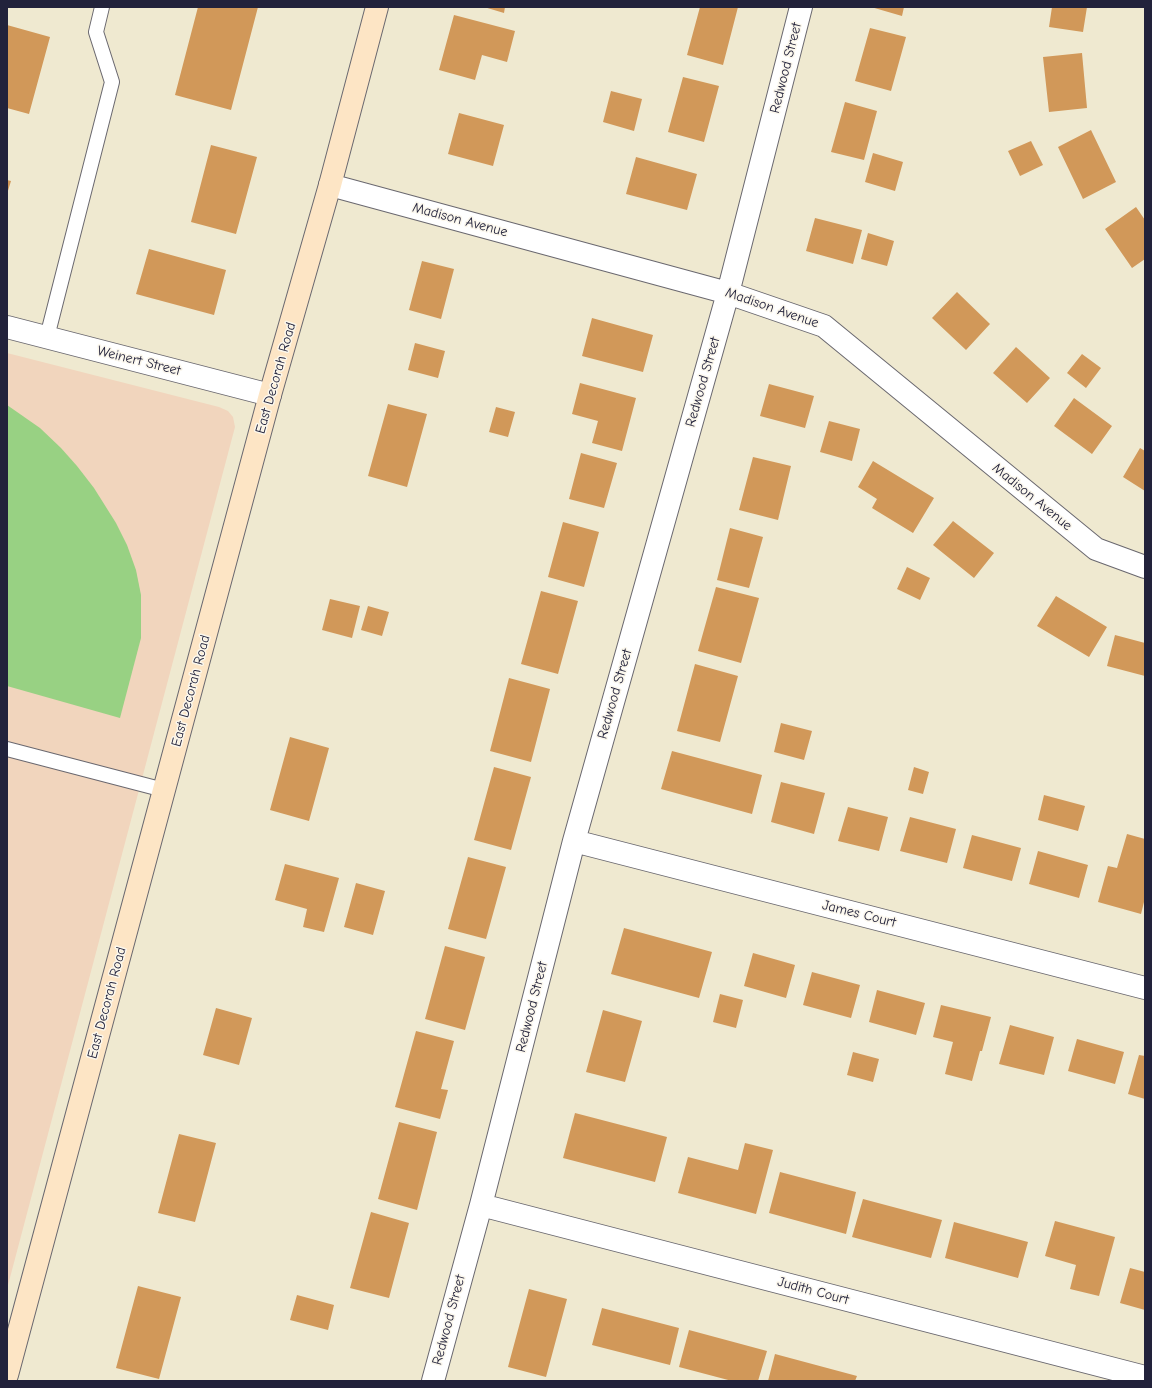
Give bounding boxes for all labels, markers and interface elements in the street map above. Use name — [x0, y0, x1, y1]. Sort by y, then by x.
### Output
street label: Redwood Street — [767, 21, 805, 115]
street label: Madison Avenue — [411, 199, 509, 241]
street label: Madison Avenue — [723, 284, 821, 332]
street label: East Decorah Road — [252, 320, 300, 436]
street label: Redwood Street — [682, 335, 724, 429]
street label: Weinert Street — [96, 343, 182, 379]
street label: Madison Avenue — [989, 460, 1075, 534]
street label: East Decorah Road — [168, 633, 214, 749]
street label: Redwood Street — [594, 647, 636, 741]
street label: James Court — [820, 897, 898, 931]
street label: East Decorah Road — [84, 945, 130, 1061]
street label: Redwood Street — [513, 960, 551, 1054]
street label: Redwood Street — [429, 1273, 469, 1367]
street label: Judith Court — [776, 1273, 850, 1309]

